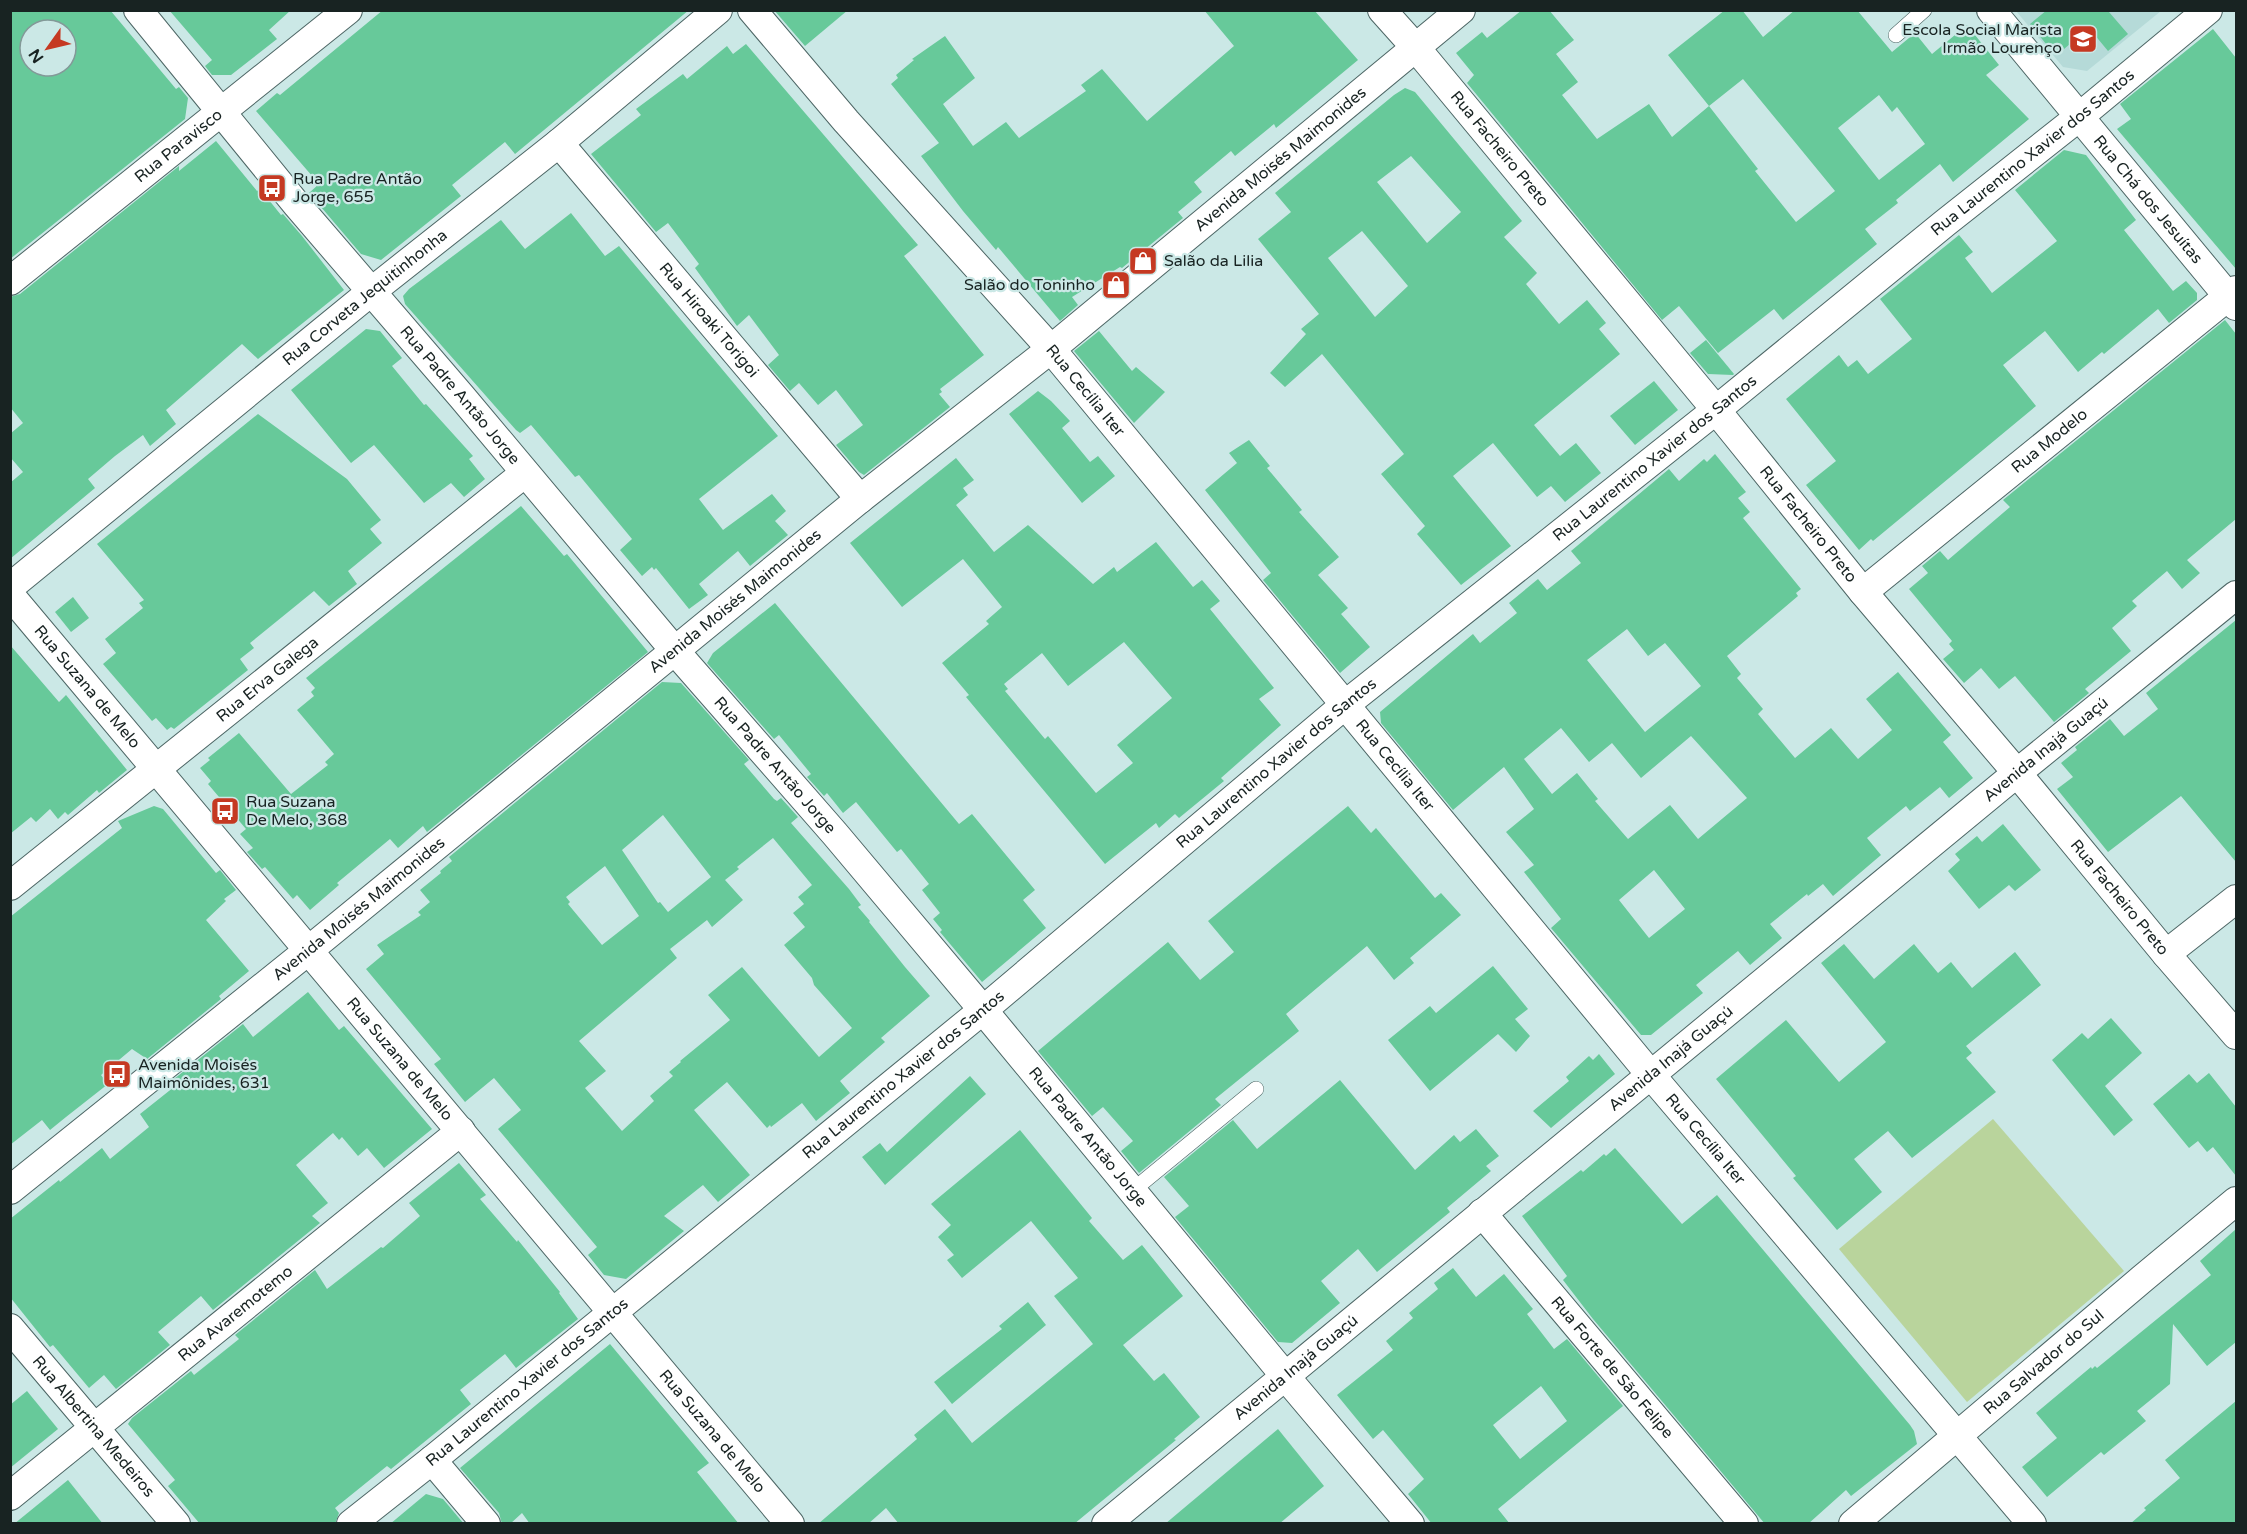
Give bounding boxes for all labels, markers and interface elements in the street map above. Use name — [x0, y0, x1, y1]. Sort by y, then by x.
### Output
north arrow — [18, 18, 78, 78]
place label: Escola Social Marista Irmão Lourenço — [1902, 20, 2062, 58]
school or university icon: Escola Social Marista Irmão Lourenço — [2067, 23, 2099, 55]
text: N — [25, 45, 48, 67]
street label: Rua Laurentino Xavier dos Santos — [1927, 65, 2139, 240]
street label: Avenida Moisés Maimonides — [1190, 82, 1370, 236]
street label: Rua Facheiro Preto — [1446, 87, 1553, 211]
street label: Rua Paravisco — [131, 105, 227, 187]
street label: Rua Chá dos Jesuítas — [2089, 131, 2207, 268]
place label: Rua Padre Antão Jorge, 655 — [293, 169, 422, 207]
bus stop icon: Rua Padre Antão Jorge, 655 — [256, 172, 288, 204]
street label: Rua Corveta Jequitinhonha — [278, 225, 451, 370]
shop icon: Salão da Lilia — [1127, 245, 1159, 277]
place label: Salão da Lilia — [1164, 251, 1263, 271]
street label: Rua Hiroaki Torigoi — [655, 259, 763, 382]
shop icon: Salão do Toninho — [1100, 269, 1132, 301]
place label: Salão do Toninho — [964, 275, 1095, 295]
street label: Rua Padre Antão Jorge — [395, 322, 524, 469]
street label: Rua Cecília Iter — [1041, 340, 1130, 441]
street label: Rua Laurentino Xavier dos Santos — [1549, 371, 1761, 546]
street label: Rua Modelo — [2007, 404, 2092, 478]
street label: Rua Facheiro Preto — [1755, 462, 1861, 587]
street label: Avenida Moisés Maimonides — [645, 525, 825, 678]
street label: Rua Suzana de Melo — [30, 621, 145, 753]
street label: Rua Erva Galega — [212, 633, 323, 727]
street label: Rua Laurentino Xavier dos Santos — [1172, 674, 1381, 853]
street label: Rua Padre Antão Jorge — [710, 693, 840, 838]
street label: Avenida Inajá Guaçú — [1980, 693, 2113, 806]
street label: Rua Cecília Iter — [1351, 715, 1439, 816]
place label: Rua Suzana De Melo, 368 — [246, 792, 347, 830]
bus stop icon: Rua Suzana De Melo, 368 — [209, 795, 241, 827]
street label: Avenida Moisés Maimonides — [269, 833, 449, 985]
street label: Rua Facheiro Preto — [2066, 835, 2173, 960]
street label: Rua Laurentino Xavier dos Santos — [798, 986, 1009, 1163]
street label: Rua Suzana de Melo — [342, 993, 457, 1125]
street label: Avenida Inajá Guaçú — [1605, 1001, 1737, 1116]
place label: Avenida Moisés Maimônides, 631 — [138, 1055, 270, 1093]
bus stop icon: Avenida Moisés Maimônides, 631 — [101, 1058, 133, 1090]
street label: Rua Padre Antão Jorge — [1024, 1063, 1151, 1211]
street label: Rua Cecília Iter — [1661, 1089, 1750, 1190]
street label: Rua Avaremotemo — [174, 1261, 297, 1366]
street label: Rua Forte de São Felipe — [1547, 1292, 1678, 1443]
street label: Rua Laurentino Xavier dos Santos — [422, 1294, 632, 1471]
street label: Rua Salvador do Sul — [1979, 1306, 2108, 1419]
street label: Avenida Inajá Guaçú — [1230, 1310, 1362, 1425]
street label: Rua Albertina Medeiros — [28, 1352, 159, 1501]
street label: Rua Suzana de Melo — [655, 1366, 770, 1497]

